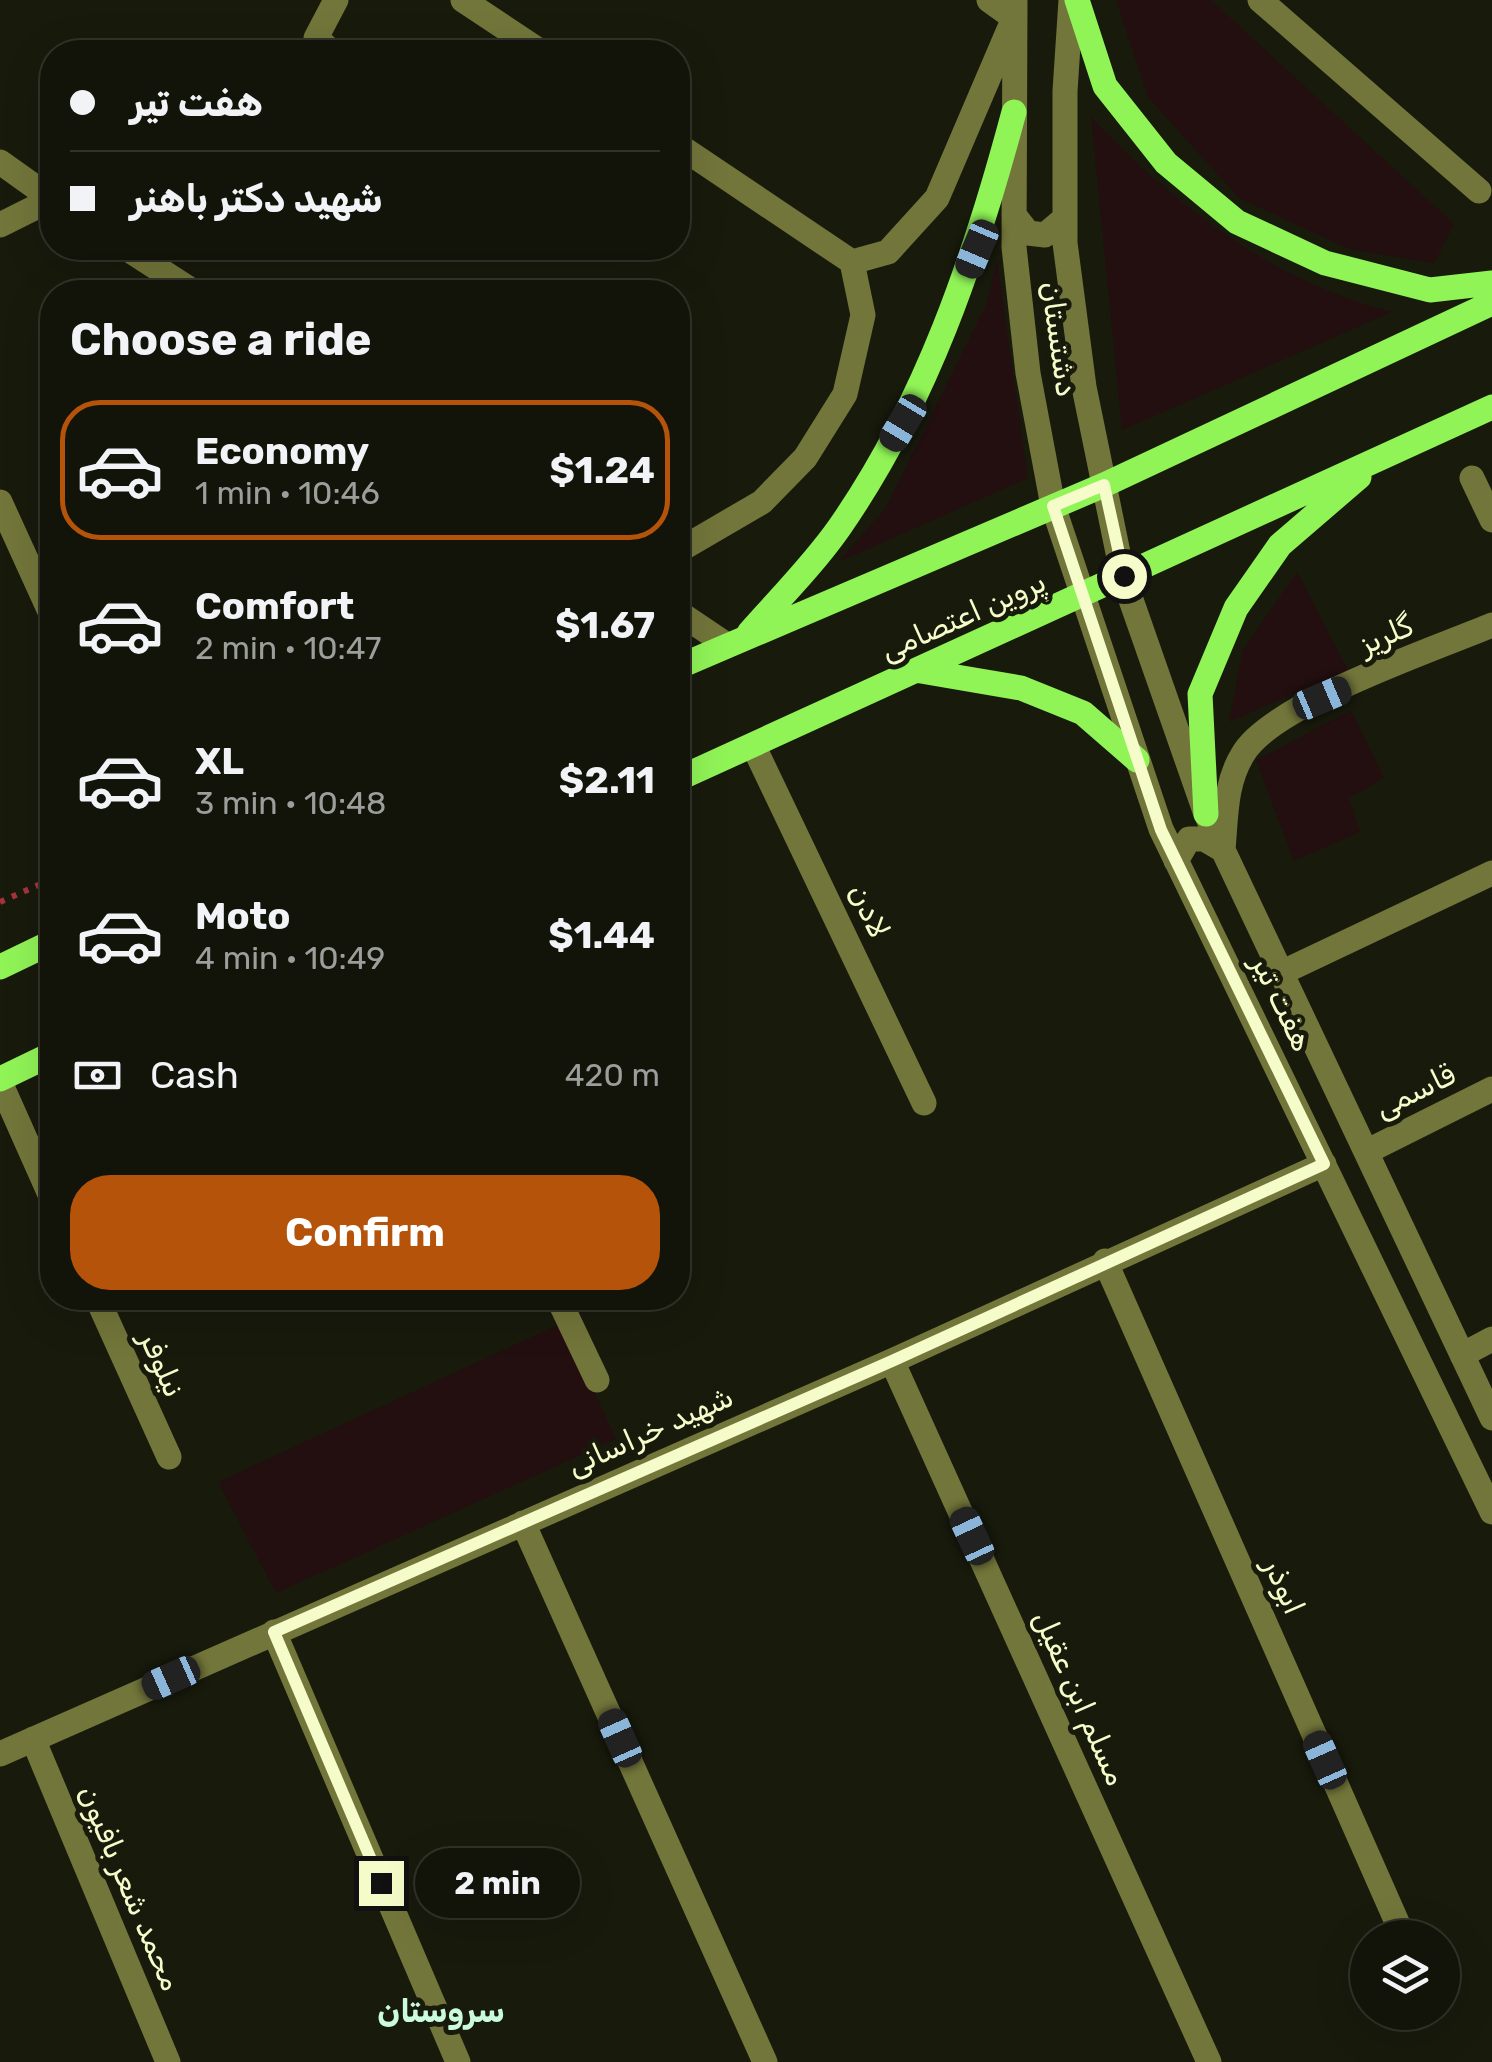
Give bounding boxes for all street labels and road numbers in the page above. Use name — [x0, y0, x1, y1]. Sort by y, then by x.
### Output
street label: دشتستان — [1033, 279, 1085, 399]
street label: پروین اعتصامی — [875, 563, 1052, 670]
street label: گلریز — [1352, 608, 1419, 663]
street label: لادن — [841, 878, 897, 944]
street label: هفت تیر — [1243, 947, 1321, 1057]
street label: قاسمی — [1369, 1056, 1461, 1126]
street label: نیلوفر — [131, 1324, 192, 1403]
street label: شهید خراسانی — [561, 1378, 739, 1484]
street label: ابوذر — [1255, 1550, 1312, 1620]
street label: مسلم ابن عقیل — [1024, 1605, 1135, 1792]
street label: محمد شعر بافیون — [70, 1780, 190, 1996]

